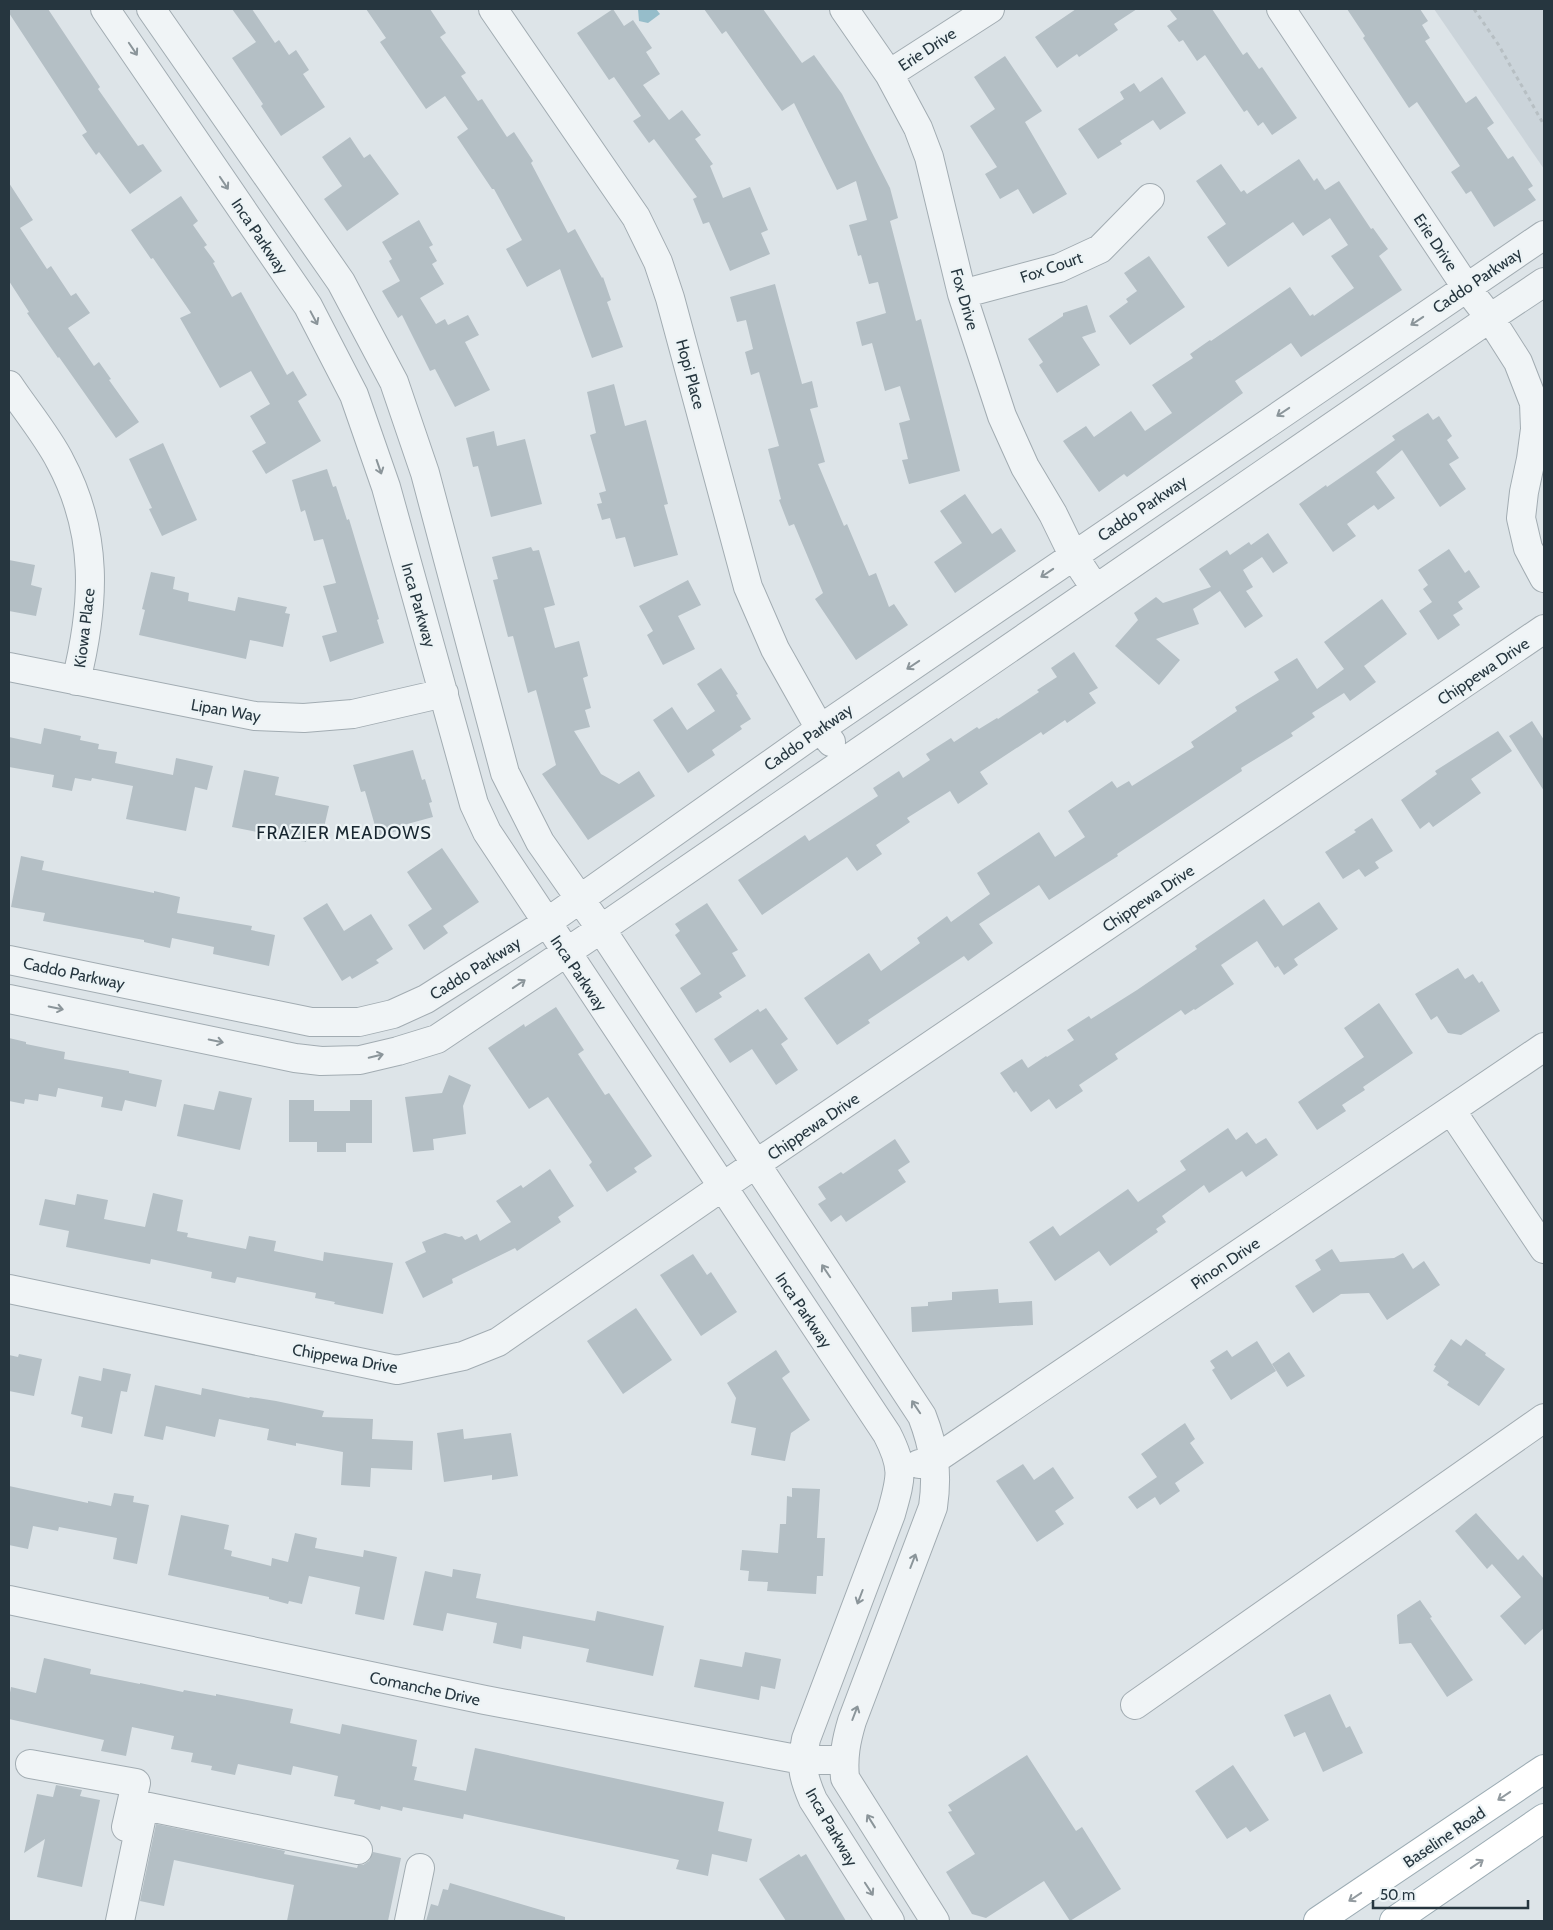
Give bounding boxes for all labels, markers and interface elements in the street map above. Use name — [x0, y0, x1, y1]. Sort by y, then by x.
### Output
street label: Erie Drive — [895, 24, 960, 75]
one-way arrow — [128, 42, 138, 56]
one-way arrow — [219, 176, 229, 190]
street label: Inca Parkway — [227, 195, 292, 278]
street label: Erie Drive — [1410, 210, 1462, 274]
street label: Caddo Parkway — [1429, 244, 1526, 317]
street label: Fox Court — [1018, 248, 1085, 287]
street label: Fox Drive — [947, 266, 982, 332]
one-way arrow — [309, 311, 319, 326]
one-way arrow — [1410, 316, 1424, 326]
street label: Hopi Place — [672, 337, 709, 411]
one-way arrow — [1276, 407, 1290, 417]
one-way arrow — [375, 459, 384, 474]
street label: Caddo Parkway — [1094, 472, 1191, 545]
street label: Inca Parkway — [397, 561, 440, 650]
one-way arrow — [1040, 568, 1054, 578]
street label: Kiowa Place — [70, 587, 99, 669]
street label: Chippewa Drive — [1434, 634, 1533, 709]
one-way arrow — [906, 660, 920, 670]
street label: Lipan Way — [190, 695, 262, 726]
street label: Caddo Parkway — [760, 700, 856, 775]
district label: FRAZIER MEADOWS — [256, 822, 432, 844]
street label: Chippewa Drive — [1099, 861, 1198, 936]
street label: Inca Parkway — [546, 932, 611, 1015]
street label: Caddo Parkway — [426, 933, 524, 1004]
street label: Caddo Parkway — [21, 953, 126, 994]
one-way arrow — [512, 979, 526, 989]
one-way arrow — [48, 1004, 64, 1014]
one-way arrow — [207, 1037, 223, 1047]
one-way arrow — [367, 1051, 383, 1060]
street label: Chippewa Drive — [764, 1089, 863, 1164]
street label: Pinon Drive — [1187, 1234, 1263, 1293]
one-way arrow — [821, 1264, 831, 1278]
street label: Inca Parkway — [771, 1269, 836, 1352]
street label: Chippewa Drive — [291, 1340, 399, 1377]
one-way arrow — [911, 1400, 921, 1414]
one-way arrow — [909, 1554, 918, 1569]
one-way arrow — [855, 1589, 864, 1604]
street label: Comanche Drive — [368, 1667, 482, 1709]
one-way arrow — [851, 1706, 860, 1721]
street label: Inca Parkway — [802, 1785, 862, 1870]
one-way arrow — [1497, 1791, 1511, 1802]
street label: Baseline Road — [1400, 1803, 1489, 1872]
one-way arrow — [866, 1814, 876, 1828]
one-way arrow — [1470, 1859, 1484, 1869]
scale bar — [1373, 1878, 1528, 1910]
one-way arrow — [864, 1882, 874, 1896]
text: 50 m — [1380, 1886, 1415, 1904]
one-way arrow — [1348, 1892, 1362, 1902]

